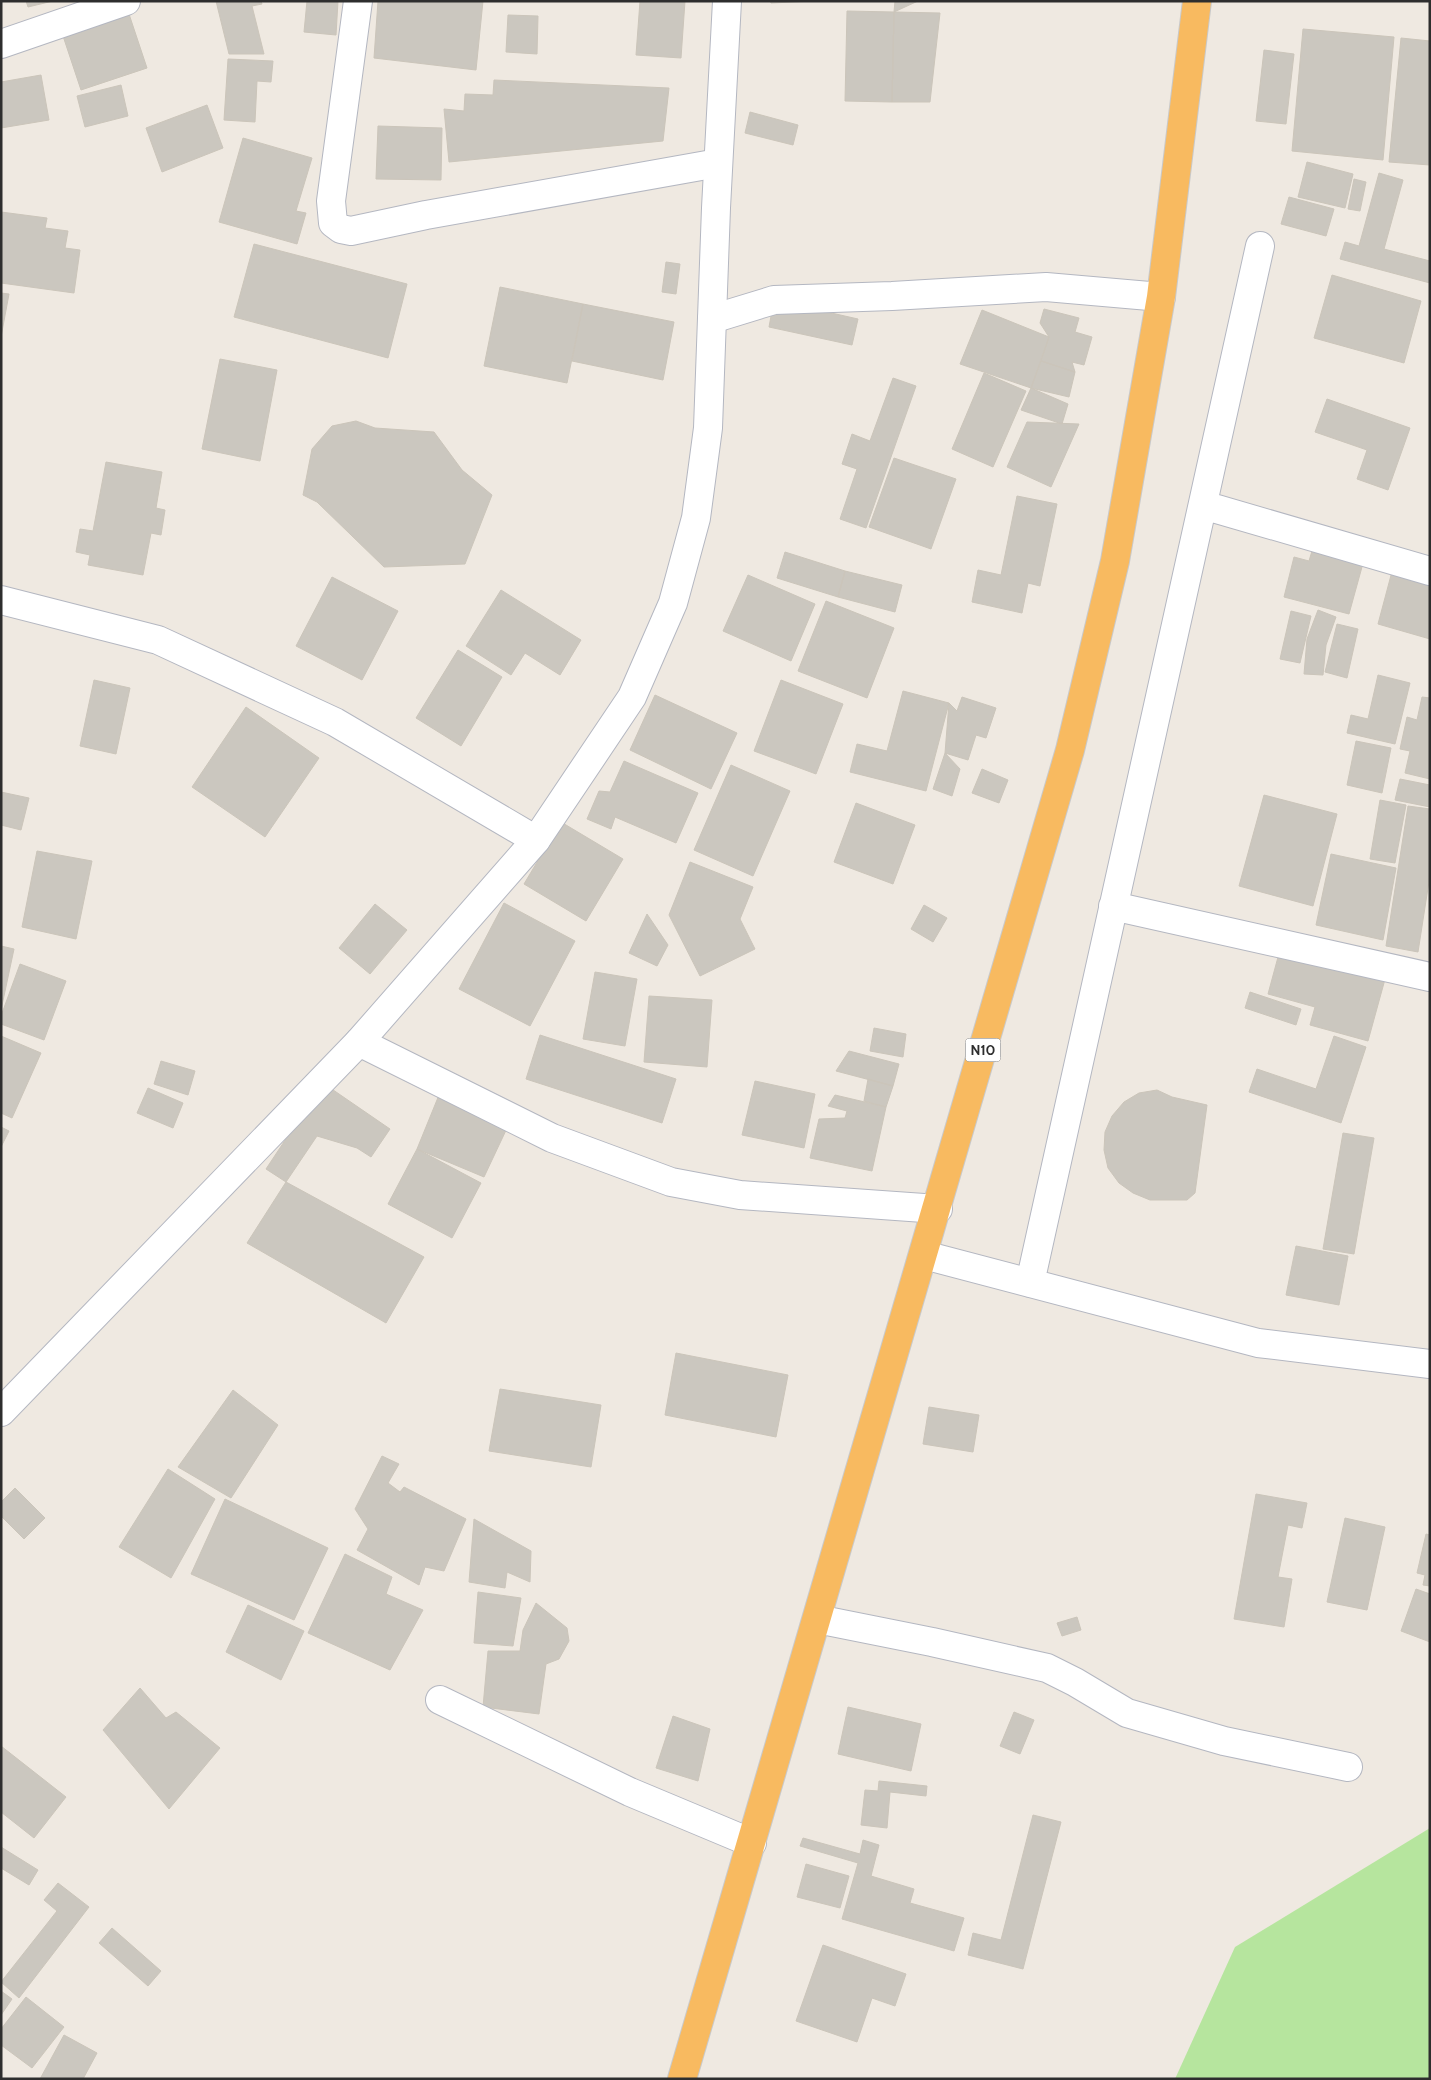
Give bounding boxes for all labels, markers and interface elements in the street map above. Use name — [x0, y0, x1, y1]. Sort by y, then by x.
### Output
road number: N10 — [966, 1038, 1000, 1062]

